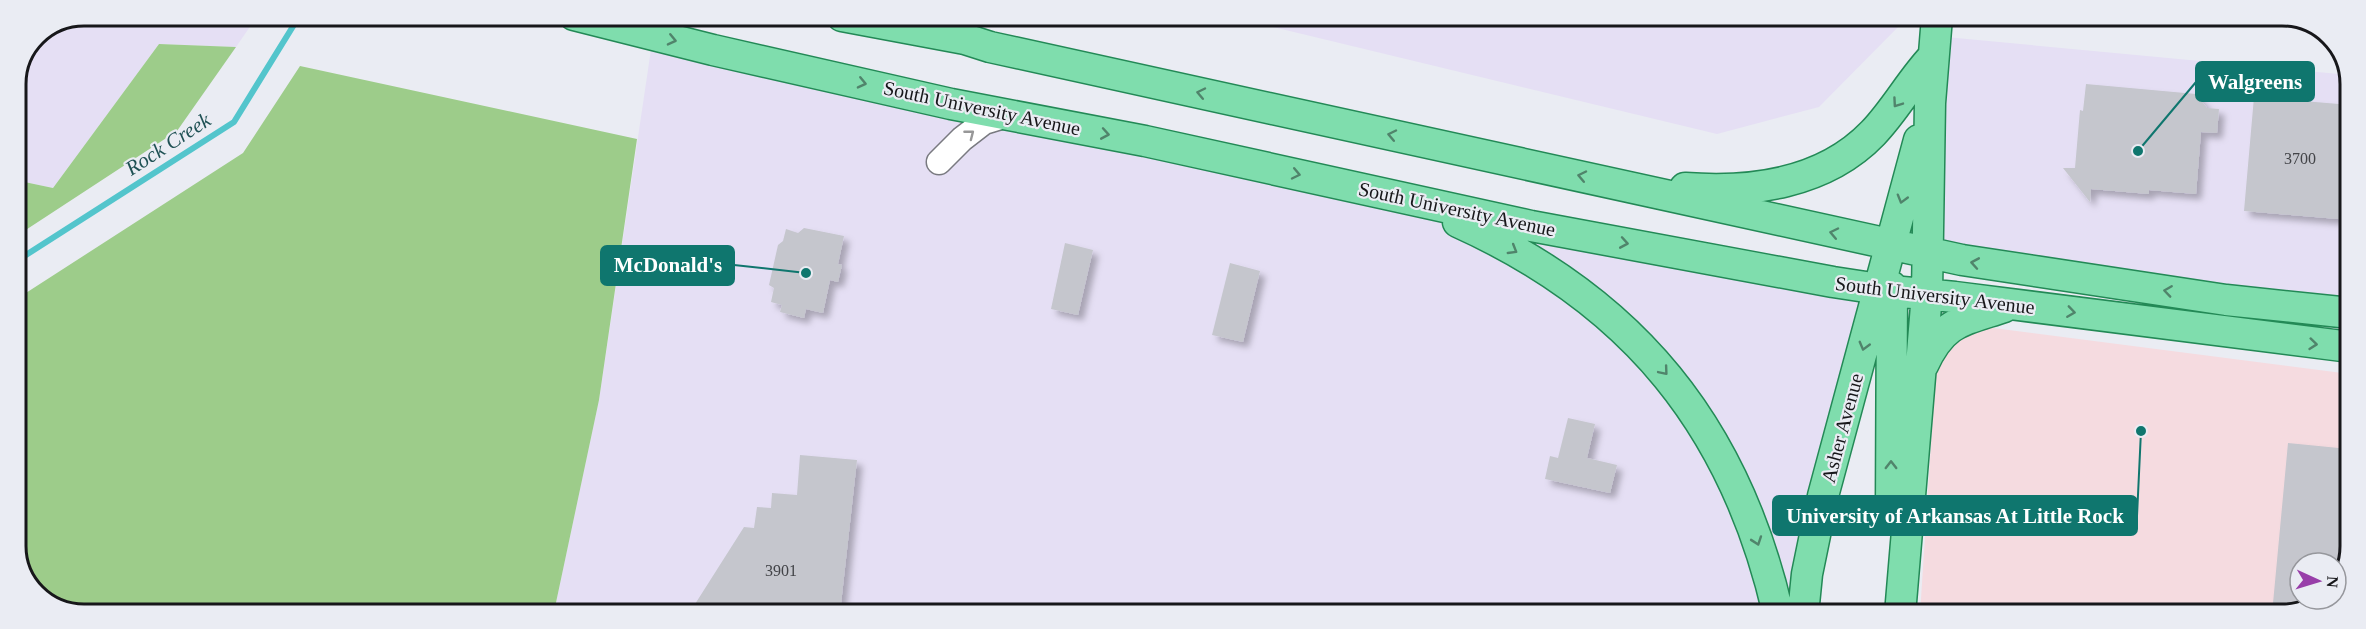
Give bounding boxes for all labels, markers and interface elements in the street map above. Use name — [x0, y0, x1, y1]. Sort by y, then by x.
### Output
one-way arrow — [667, 33, 677, 46]
callout: Walgreens — [2196, 62, 2314, 101]
text: Walgreens — [2208, 70, 2302, 94]
one-way arrow — [857, 76, 867, 89]
street label: South University Avenue — [881, 76, 1083, 141]
one-way arrow — [1196, 87, 1206, 100]
one-way arrow — [1893, 96, 1904, 107]
water label: Rock Creek — [120, 107, 216, 181]
one-way arrow — [1100, 127, 1110, 140]
one-way arrow — [1387, 129, 1397, 142]
one-way arrow — [963, 130, 974, 141]
house number: 3700 — [2284, 150, 2316, 167]
one-way arrow — [1291, 167, 1301, 180]
one-way arrow — [1577, 170, 1587, 183]
street label: South University Avenue — [1356, 177, 1558, 242]
one-way arrow — [1897, 193, 1909, 204]
one-way arrow — [1829, 227, 1839, 240]
one-way arrow — [1619, 236, 1629, 249]
one-way arrow — [1507, 243, 1517, 254]
callout: McDonald's — [601, 246, 734, 285]
text: McDonald's — [614, 253, 722, 277]
one-way arrow — [1970, 257, 1980, 270]
street label: South University Avenue — [1834, 272, 2036, 319]
one-way arrow — [2163, 286, 2172, 298]
one-way arrow — [2067, 306, 2076, 318]
one-way arrow — [2309, 337, 2318, 349]
one-way arrow — [1859, 340, 1871, 350]
one-way arrow — [1656, 364, 1667, 375]
street label: Asher Avenue — [1817, 371, 1867, 485]
one-way arrow — [1885, 461, 1897, 470]
callout: University of Arkansas At Little Rock — [1773, 496, 2137, 535]
text: University of Arkansas At Little Rock — [1786, 504, 2124, 528]
one-way arrow — [1749, 535, 1762, 546]
north arrow — [2288, 551, 2348, 611]
house number: 3901 — [765, 562, 797, 579]
text: N — [2324, 576, 2341, 589]

